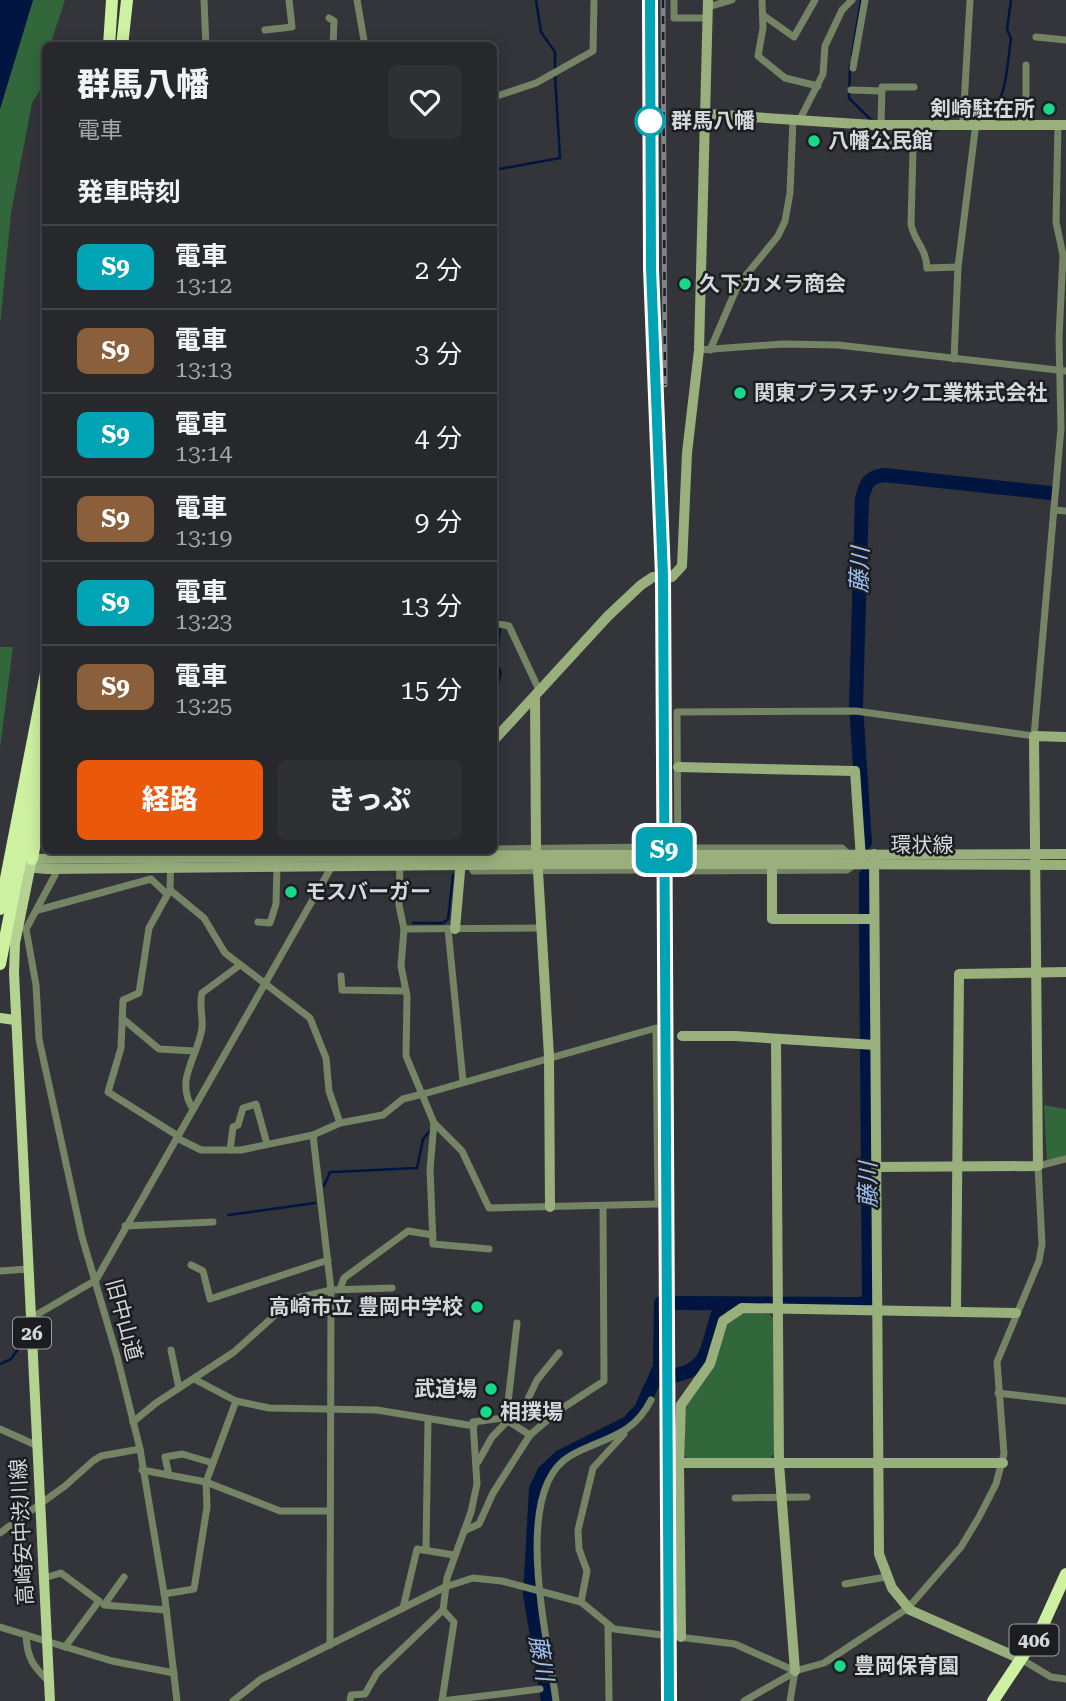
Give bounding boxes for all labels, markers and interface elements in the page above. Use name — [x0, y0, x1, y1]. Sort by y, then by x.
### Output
text: 群馬八幡 — [77, 65, 209, 104]
button: heart — [388, 65, 462, 139]
place label: 剣崎駐在所 — [930, 97, 1035, 121]
marker: 剣崎駐在所 — [1041, 101, 1057, 117]
marker: 群馬八幡 — [635, 106, 665, 136]
place label: 群馬八幡 — [671, 109, 755, 133]
text: 電車 — [77, 117, 123, 144]
place label: 八幡公民館 — [828, 129, 933, 153]
marker: 八幡公民館 — [806, 133, 822, 149]
text: 発車時刻 — [77, 177, 181, 207]
text: 電車 — [175, 241, 227, 271]
text: S9 — [101, 253, 130, 281]
text: 2 分 — [415, 255, 462, 285]
text: 13:12 — [175, 272, 232, 299]
place label: 久下カメラ商会 — [699, 272, 846, 296]
marker: 久下カメラ商会 — [677, 276, 693, 292]
text: 電車 — [175, 325, 227, 355]
text: S9 — [101, 337, 130, 365]
text: 3 分 — [415, 339, 462, 369]
text: 13:13 — [175, 356, 232, 383]
place label: 関東プラスチック工業株式会社 — [754, 381, 1048, 405]
marker: 関東プラスチック工業株式会社 — [732, 385, 748, 401]
text: 電車 — [175, 409, 227, 439]
text: S9 — [101, 421, 130, 449]
text: 4 分 — [415, 423, 462, 453]
text: 13:14 — [175, 440, 232, 467]
text: 電車 — [175, 493, 227, 523]
text: S9 — [101, 505, 130, 533]
text: 9 分 — [415, 507, 462, 537]
text: 13:19 — [175, 524, 232, 551]
water label: 藤川 — [846, 544, 874, 593]
text: 電車 — [175, 577, 227, 607]
text: S9 — [101, 589, 130, 617]
text: 13 分 — [400, 591, 462, 621]
text: 13:23 — [175, 608, 232, 635]
text: 電車 — [175, 661, 227, 691]
text: S9 — [101, 673, 130, 701]
text: 15 分 — [400, 675, 462, 705]
text: 13:25 — [175, 692, 232, 719]
button: 経路 — [77, 760, 263, 840]
button: きっぷ — [277, 760, 462, 840]
line badge: S9 — [632, 827, 696, 873]
street label: 環状線 — [891, 833, 954, 857]
text: S9 — [650, 836, 678, 864]
place label: モスバーガー — [305, 880, 431, 904]
marker: モスバーガー — [283, 884, 299, 900]
water label: 藤川 — [855, 1159, 882, 1208]
street label: 旧中山道 — [102, 1276, 146, 1364]
place label: 高崎市立 豊岡中学校 — [269, 1295, 463, 1319]
marker: 高崎市立 豊岡中学校 — [469, 1299, 485, 1315]
road number: 26 — [13, 1317, 51, 1348]
place label: 武道場 — [414, 1377, 477, 1401]
marker: 武道場 — [483, 1381, 499, 1397]
place label: 相撲場 — [500, 1400, 563, 1424]
marker: 相撲場 — [478, 1404, 494, 1420]
street label: 高崎安中渋川線 — [6, 1458, 38, 1606]
road number: 406 — [1010, 1624, 1058, 1656]
water label: 藤川 — [524, 1633, 559, 1686]
place label: 豊岡保育園 — [854, 1654, 959, 1678]
marker: 豊岡保育園 — [832, 1658, 848, 1674]

